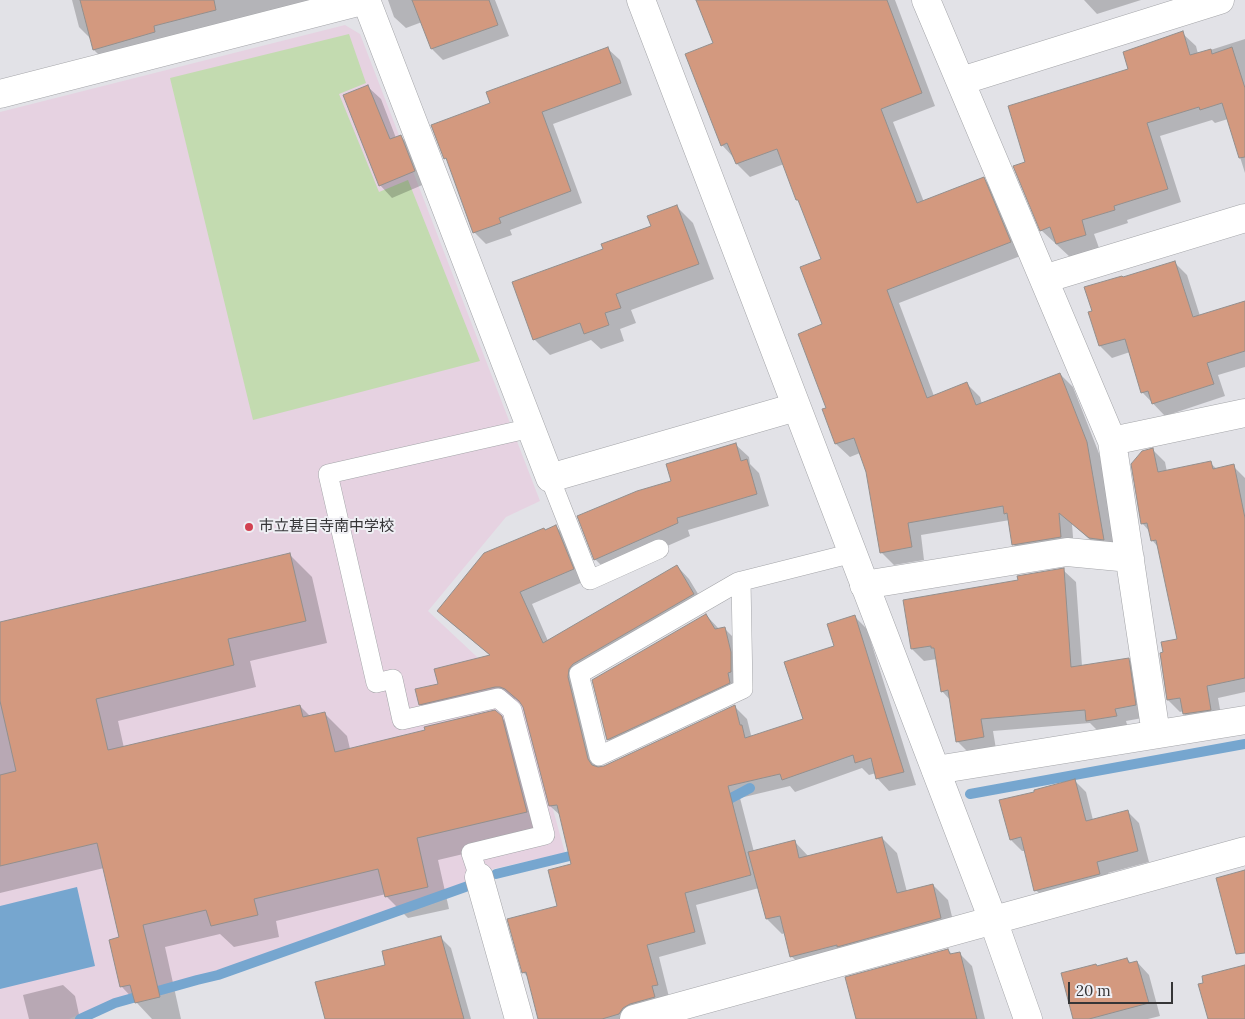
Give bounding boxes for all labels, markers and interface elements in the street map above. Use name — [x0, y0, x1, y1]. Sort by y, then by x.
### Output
place label: 市立甚目寺南中学校 — [259, 518, 394, 536]
marker: 市立甚目寺南中学校 — [243, 521, 255, 533]
scale bar — [1070, 972, 1175, 1004]
text: 20 m — [1076, 981, 1111, 1000]

